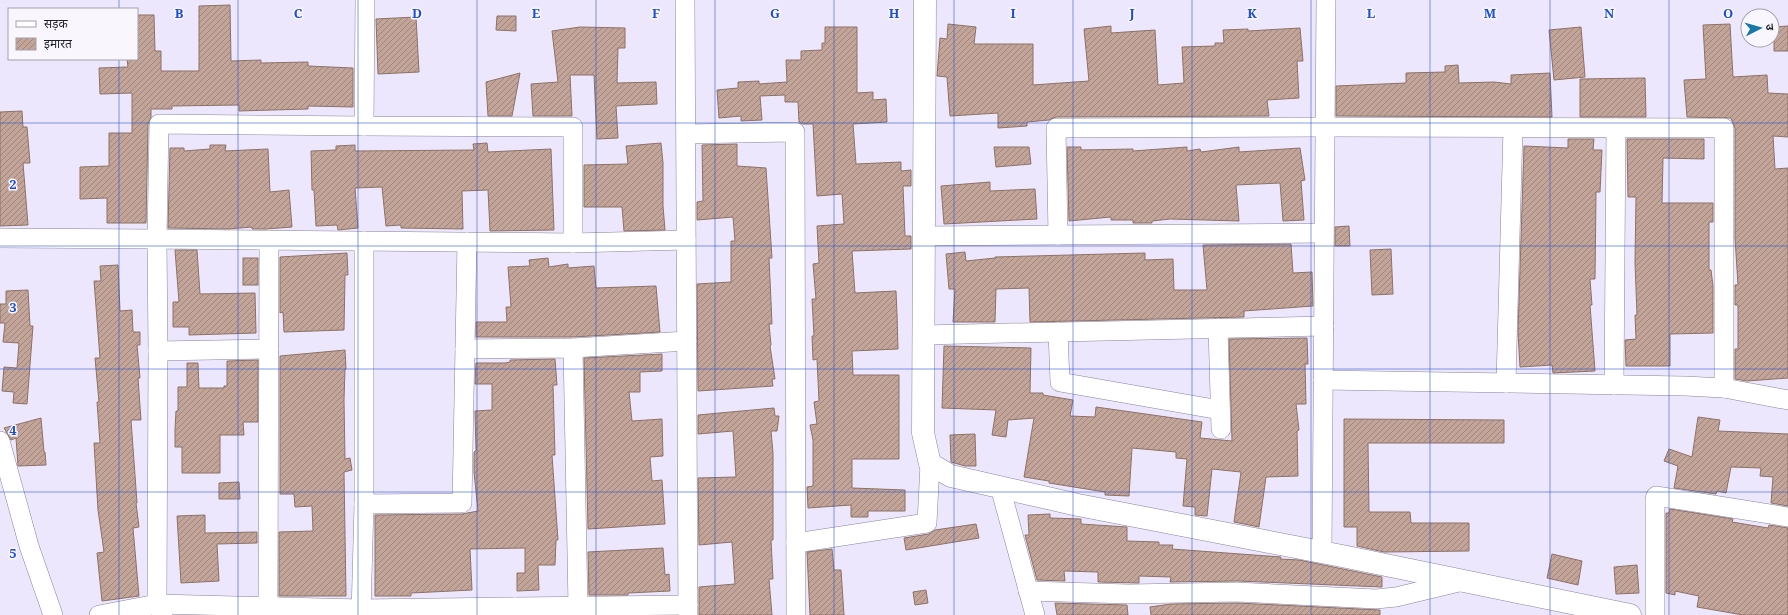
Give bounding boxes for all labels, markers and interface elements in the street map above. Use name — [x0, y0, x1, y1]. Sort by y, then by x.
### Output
text: B — [175, 4, 184, 22]
text: C — [294, 4, 303, 22]
text: D — [412, 4, 422, 22]
text: E — [532, 4, 541, 22]
text: F — [652, 4, 660, 22]
text: G — [770, 4, 780, 22]
text: H — [889, 4, 900, 22]
text: I — [1010, 4, 1016, 22]
text: J — [1128, 4, 1135, 22]
text: K — [1247, 4, 1257, 22]
text: L — [1367, 4, 1376, 22]
text: M — [1484, 4, 1497, 22]
text: N — [1604, 4, 1615, 22]
text: O — [1723, 4, 1733, 22]
legend — [8, 8, 138, 60]
north arrow — [1740, 8, 1780, 48]
text: सड़क — [44, 15, 69, 32]
text: उ — [1763, 23, 1778, 31]
text: इमारत — [44, 35, 73, 52]
text: 2 — [9, 175, 17, 193]
text: 3 — [9, 298, 17, 316]
text: 4 — [9, 421, 17, 439]
text: 5 — [9, 544, 17, 562]

